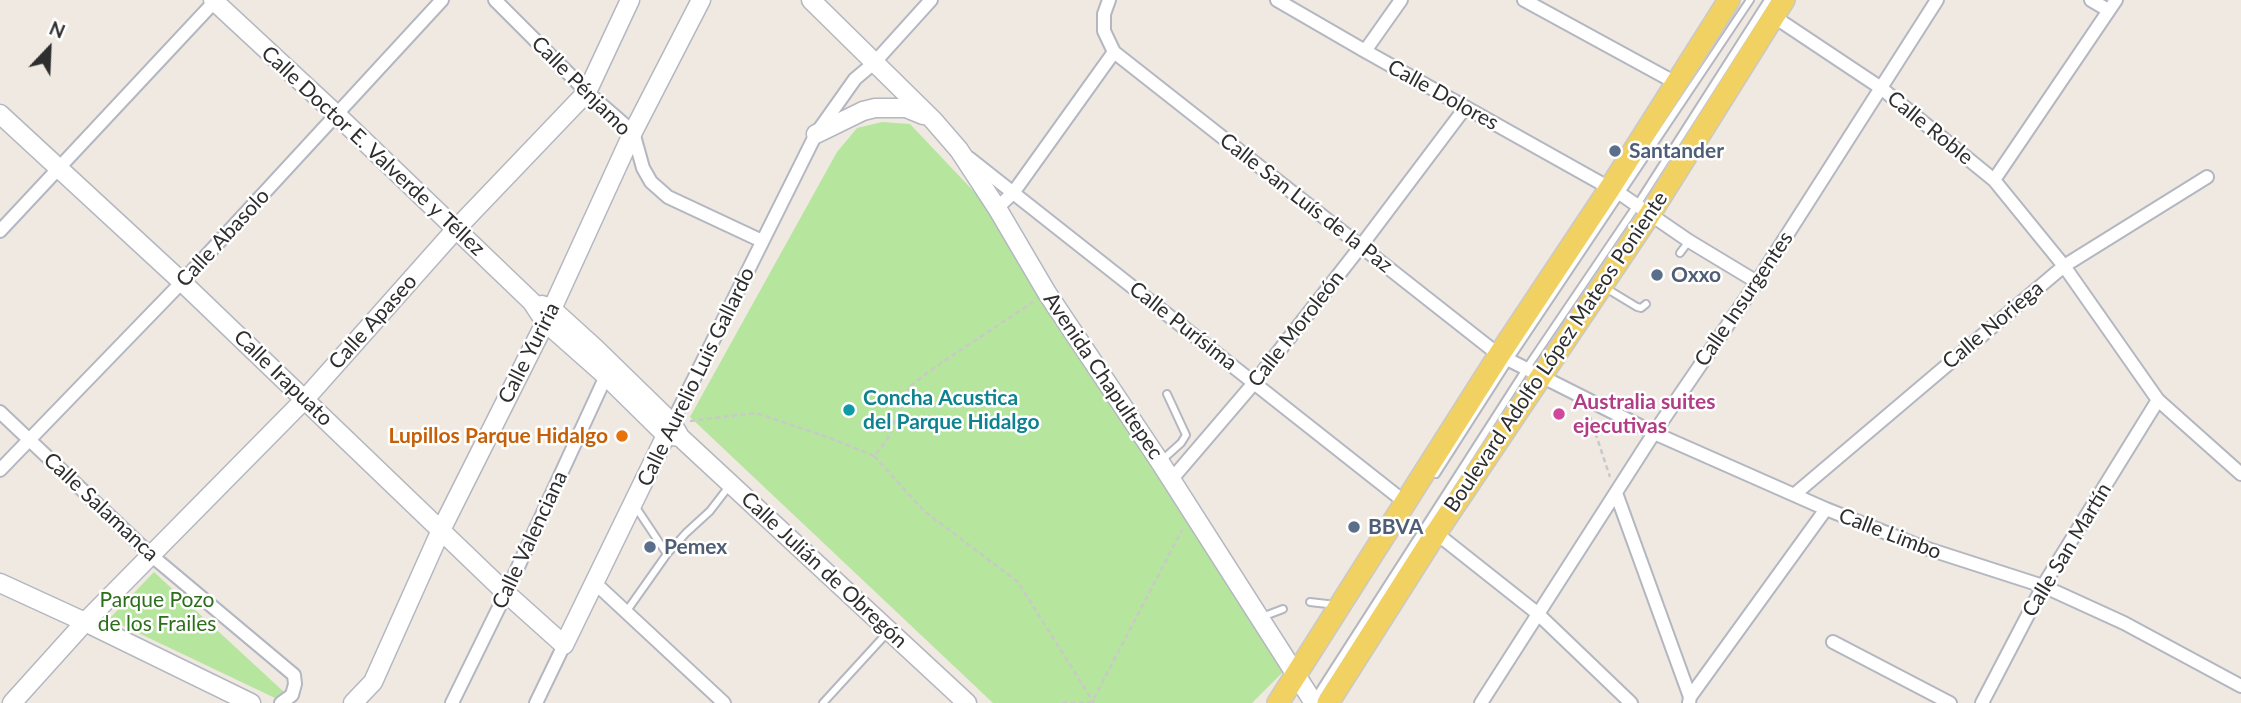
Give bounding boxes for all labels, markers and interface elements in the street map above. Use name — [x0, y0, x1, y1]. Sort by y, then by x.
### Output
north arrow — [14, 14, 84, 84]
text: N — [46, 16, 69, 43]
street label: Calle Pénjamo — [526, 31, 636, 141]
street label: Calle Doctor E. Valverde y Téllez — [256, 41, 490, 261]
street label: Calle Dolores — [1383, 54, 1503, 136]
street label: Calle Roble — [1882, 86, 1978, 170]
street label: Calle San Luís de la Paz — [1215, 128, 1397, 278]
place label: Santander — [1629, 138, 1724, 164]
marker: Santander — [1607, 143, 1623, 159]
street label: Calle Abasolo — [171, 184, 275, 292]
street label: Boulevard Adolfo López Mateos Poniente — [1439, 187, 1673, 517]
street label: Calle Insurgentes — [1690, 227, 1798, 371]
place label: Oxxo — [1671, 262, 1721, 288]
street label: Calle Aurelio Luis Gallardo — [632, 263, 760, 491]
street label: Calle Moroleón — [1243, 266, 1349, 392]
marker: Oxxo — [1649, 267, 1665, 283]
street label: Calle Apaseo — [324, 269, 422, 375]
street label: Calle Purísima — [1124, 276, 1242, 376]
street label: Calle Noriega — [1938, 276, 2048, 374]
street label: Avenida Chapultepec — [1038, 288, 1168, 464]
street label: Calle Yuriria — [493, 298, 565, 408]
street label: Calle Irapuato — [228, 325, 338, 431]
place label: Concha Acustica del Parque Hidalgo — [863, 385, 1040, 435]
place label: Australia suites ejecutivas — [1573, 389, 1715, 439]
marker: Concha Acustica del Parque Hidalgo — [841, 402, 857, 418]
marker: Australia suites ejecutivas — [1551, 406, 1567, 422]
place label: Lupillos Parque Hidalgo — [389, 423, 608, 449]
marker: Lupillos Parque Hidalgo — [614, 428, 630, 444]
street label: Calle Salamanca — [38, 447, 164, 567]
street label: Calle Valenciana — [487, 467, 573, 613]
street label: Calle San Martín — [2017, 479, 2117, 621]
street label: Calle Julián de Obregón — [736, 486, 912, 654]
street label: Calle Limbo — [1835, 503, 1945, 565]
place label: BBVA — [1368, 514, 1423, 540]
marker: BBVA — [1346, 519, 1362, 535]
place label: Pemex — [664, 534, 727, 560]
marker: Pemex — [642, 539, 658, 555]
park label: Parque Pozo de los Frailes — [98, 587, 216, 637]

